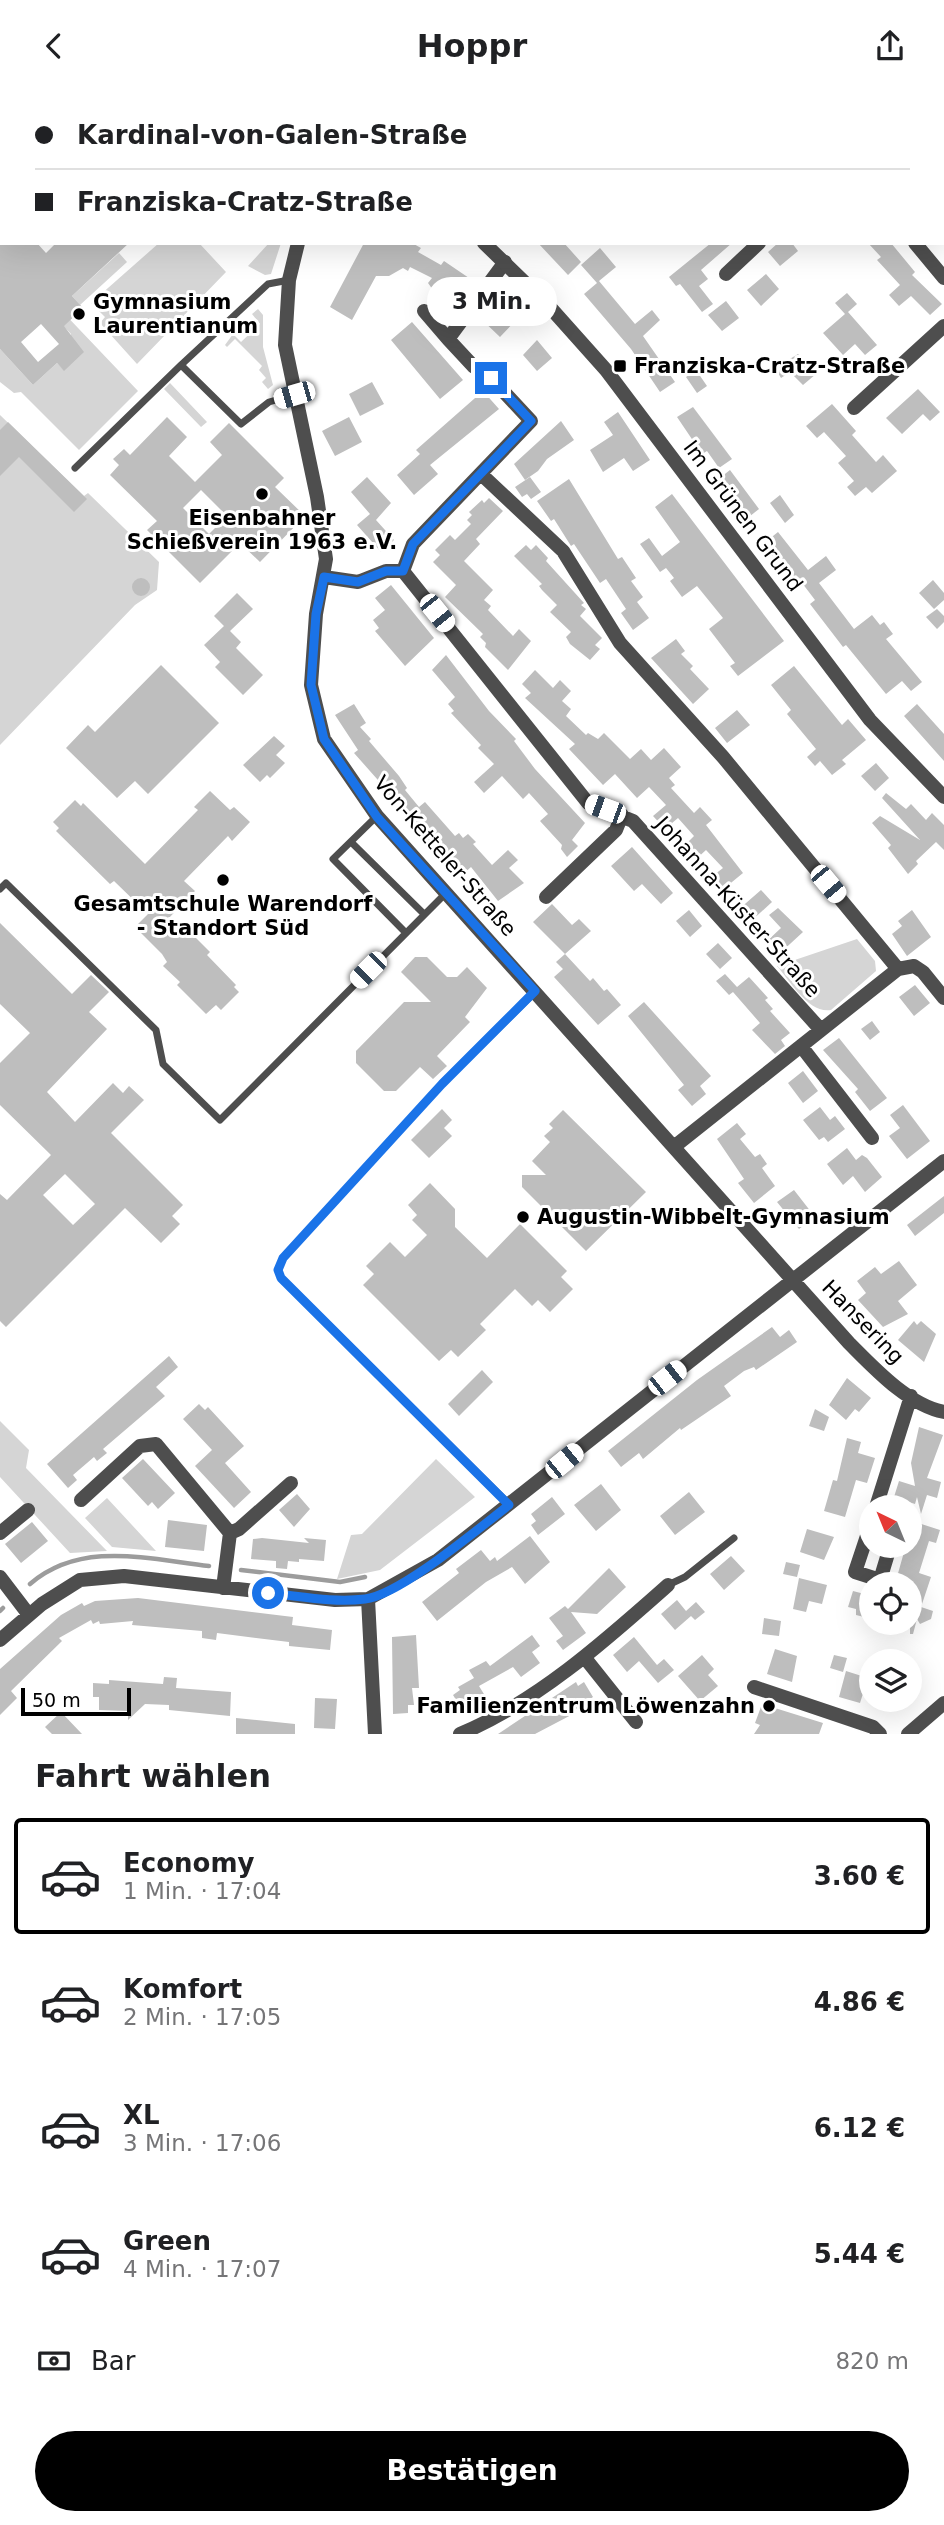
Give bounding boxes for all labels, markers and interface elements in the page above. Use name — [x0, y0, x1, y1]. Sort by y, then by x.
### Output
icon: back — [35, 27, 73, 65]
text: Hoppr — [417, 27, 527, 65]
icon: share — [871, 27, 909, 65]
text: Kardinal-von-Galen-Straße — [77, 120, 468, 150]
text: Franziska-Cratz-Straße — [77, 187, 413, 217]
callout: 3 Min. — [426, 277, 556, 325]
text: 3 Min. — [452, 288, 532, 314]
place label: Gymnasium Laurentianum — [93, 290, 258, 338]
marker: Gymnasium Laurentianum — [71, 306, 87, 322]
place label: Franziska-Cratz-Straße — [634, 354, 905, 378]
marker: Franziska-Cratz-Straße — [612, 358, 628, 374]
route end — [475, 362, 507, 394]
car — [271, 379, 318, 411]
street label: Im Grünen Grund — [678, 436, 808, 596]
marker: Eisenbahner Schießverein 1963 e.V. — [254, 486, 270, 502]
place label: Eisenbahner Schießverein 1963 e.V. — [127, 506, 397, 554]
car — [416, 590, 459, 636]
street label: Von-Ketteler-Straße — [369, 771, 521, 941]
car — [582, 792, 629, 826]
street label: Johanna-Küster-Straße — [649, 810, 825, 1002]
car — [807, 861, 850, 907]
marker: Gesamtschule Warendorf - Standort Süd — [215, 872, 231, 888]
place label: Gesamtschule Warendorf - Standort Süd — [74, 892, 373, 940]
car — [346, 948, 391, 992]
place label: Augustin-Wibbelt-Gymnasium — [537, 1205, 890, 1229]
marker: Augustin-Wibbelt-Gymnasium — [515, 1209, 531, 1225]
street label: Hansering — [817, 1275, 909, 1369]
car — [644, 1357, 691, 1399]
car — [542, 1440, 587, 1482]
north arrow — [859, 1495, 922, 1557]
map controls — [859, 1495, 922, 1712]
button: locate — [859, 1572, 922, 1635]
route start — [252, 1577, 284, 1609]
button: layers — [859, 1649, 922, 1712]
scale bar — [21, 1685, 131, 1717]
text: 50 m — [32, 1689, 81, 1711]
place label: Familienzentrum Löwenzahn — [416, 1694, 755, 1718]
marker: Familienzentrum Löwenzahn — [761, 1698, 777, 1714]
text: Fahrt wählen — [35, 1757, 271, 1795]
icon: car — [39, 1845, 102, 1908]
text: Economy — [123, 1848, 254, 1878]
text: 3.60 € — [814, 1861, 905, 1891]
text: 1 Min. · 17:04 — [123, 1878, 281, 1904]
icon: car — [39, 1971, 102, 2034]
text: Komfort — [123, 1974, 242, 2004]
text: 4.86 € — [814, 1987, 905, 2017]
text: 2 Min. · 17:05 — [123, 2004, 281, 2030]
icon: car — [39, 2097, 102, 2160]
text: XL — [123, 2100, 160, 2130]
text: 6.12 € — [814, 2113, 905, 2143]
text: 3 Min. · 17:06 — [123, 2130, 281, 2156]
icon: car — [39, 2223, 102, 2286]
text: Green — [123, 2226, 211, 2256]
text: 5.44 € — [814, 2239, 905, 2269]
text: 4 Min. · 17:07 — [123, 2256, 281, 2282]
icon: cash — [35, 2342, 73, 2380]
text: Bar — [91, 2346, 135, 2376]
text: 820 m — [835, 2348, 909, 2374]
button: Bestätigen — [35, 2431, 909, 2511]

